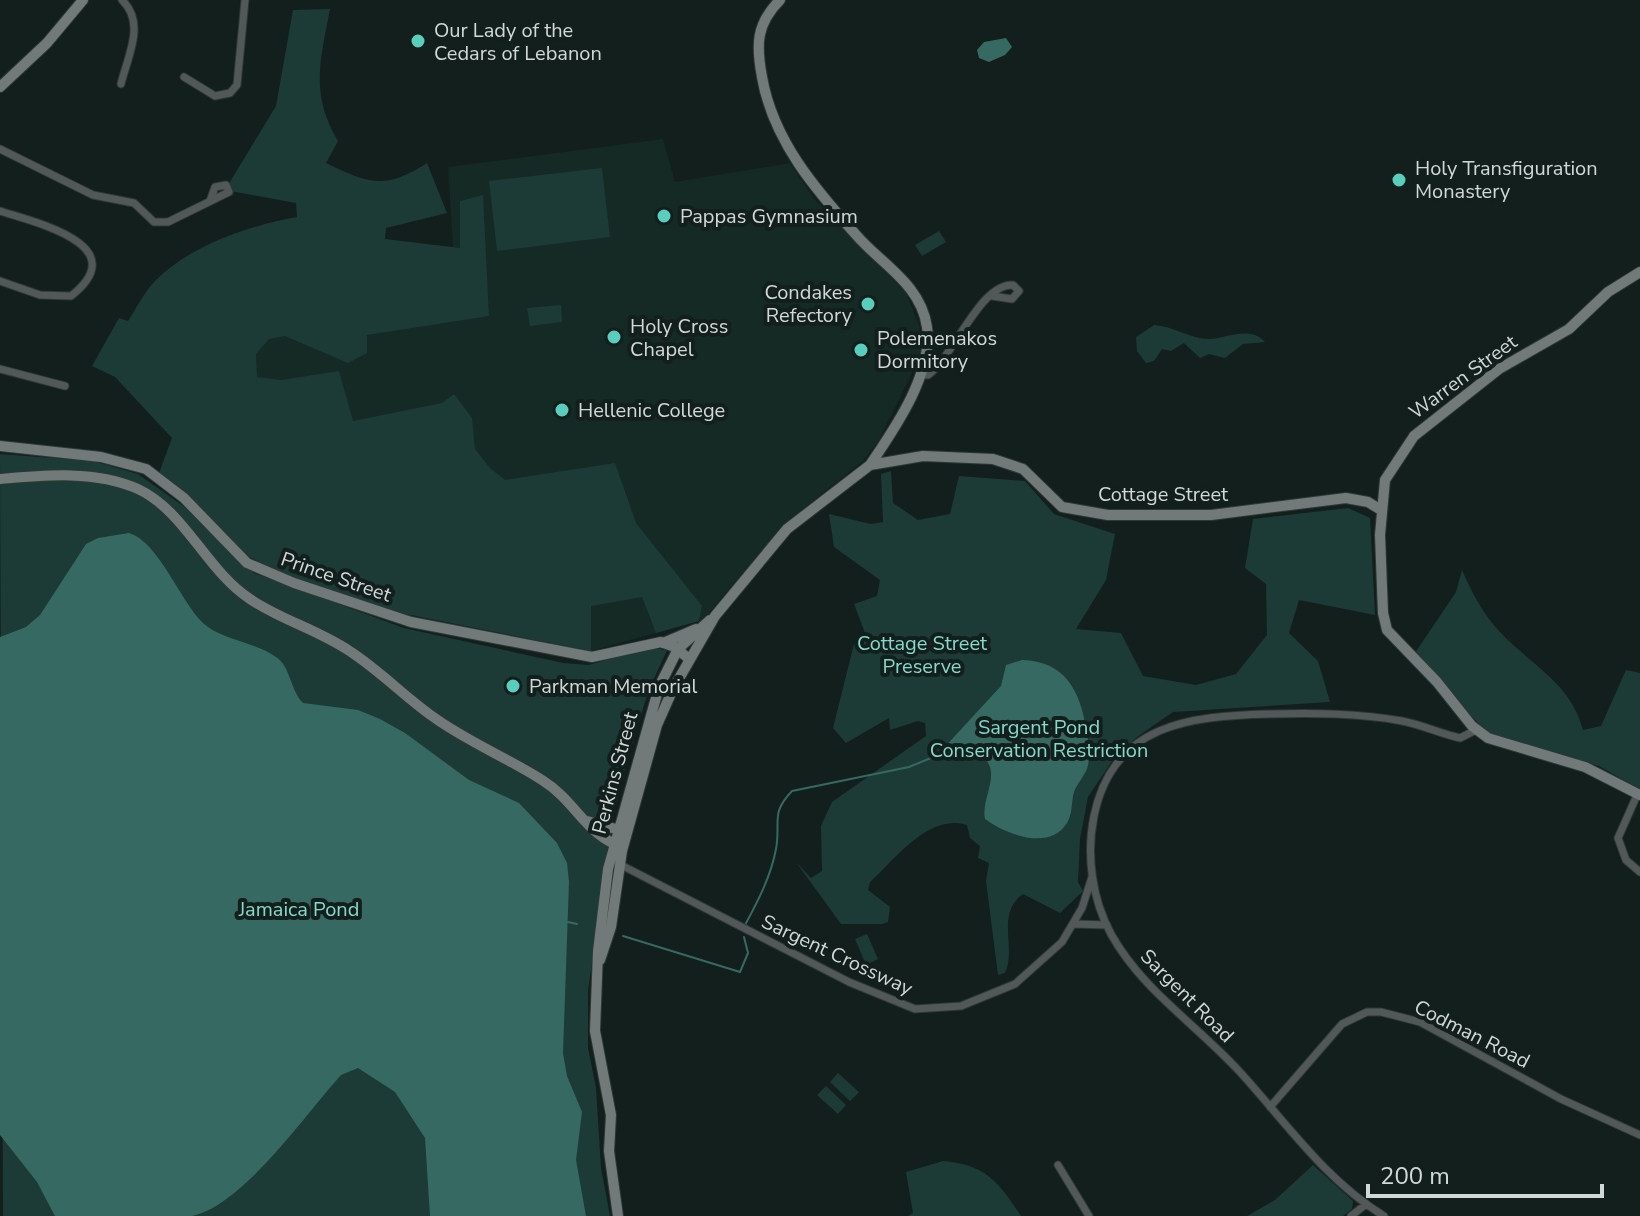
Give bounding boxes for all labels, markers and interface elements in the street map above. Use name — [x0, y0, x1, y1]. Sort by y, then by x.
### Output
place label: Our Lady of the Cedars of Lebanon — [434, 17, 602, 67]
marker: Our Lady of the Cedars of Lebanon — [409, 32, 427, 50]
place label: Holy Transfiguration Monastery — [1415, 155, 1598, 205]
marker: Holy Transfiguration Monastery — [1390, 171, 1408, 189]
place label: Pappas Gymnasium — [680, 203, 858, 230]
marker: Pappas Gymnasium — [655, 207, 673, 225]
place label: Condakes Refectory — [764, 279, 853, 329]
marker: Condakes Refectory — [859, 295, 877, 313]
place label: Holy Cross Chapel — [630, 313, 728, 363]
place label: Polemenakos Dormitory — [877, 325, 997, 375]
marker: Holy Cross Chapel — [605, 328, 623, 346]
street label: Warren Street — [1404, 328, 1523, 425]
marker: Polemenakos Dormitory — [852, 341, 870, 359]
place label: Hellenic College — [578, 397, 725, 424]
marker: Hellenic College — [553, 401, 571, 419]
street label: Cottage Street — [1098, 481, 1229, 508]
street label: Prince Street — [277, 546, 396, 609]
park label: Cottage Street Preserve — [857, 630, 988, 680]
place label: Parkman Memorial — [529, 673, 698, 700]
marker: Parkman Memorial — [504, 677, 522, 695]
street label: Perkins Street — [586, 708, 645, 837]
park label: Sargent Pond Conservation Restriction — [930, 714, 1148, 764]
park label: Jamaica Pond — [238, 896, 359, 923]
street label: Sargent Crossway — [757, 908, 918, 1002]
street label: Sargent Road — [1134, 943, 1240, 1049]
street label: Codman Road — [1410, 993, 1534, 1075]
scale bar — [1368, 1148, 1602, 1198]
text: 200 m — [1380, 1160, 1450, 1192]

